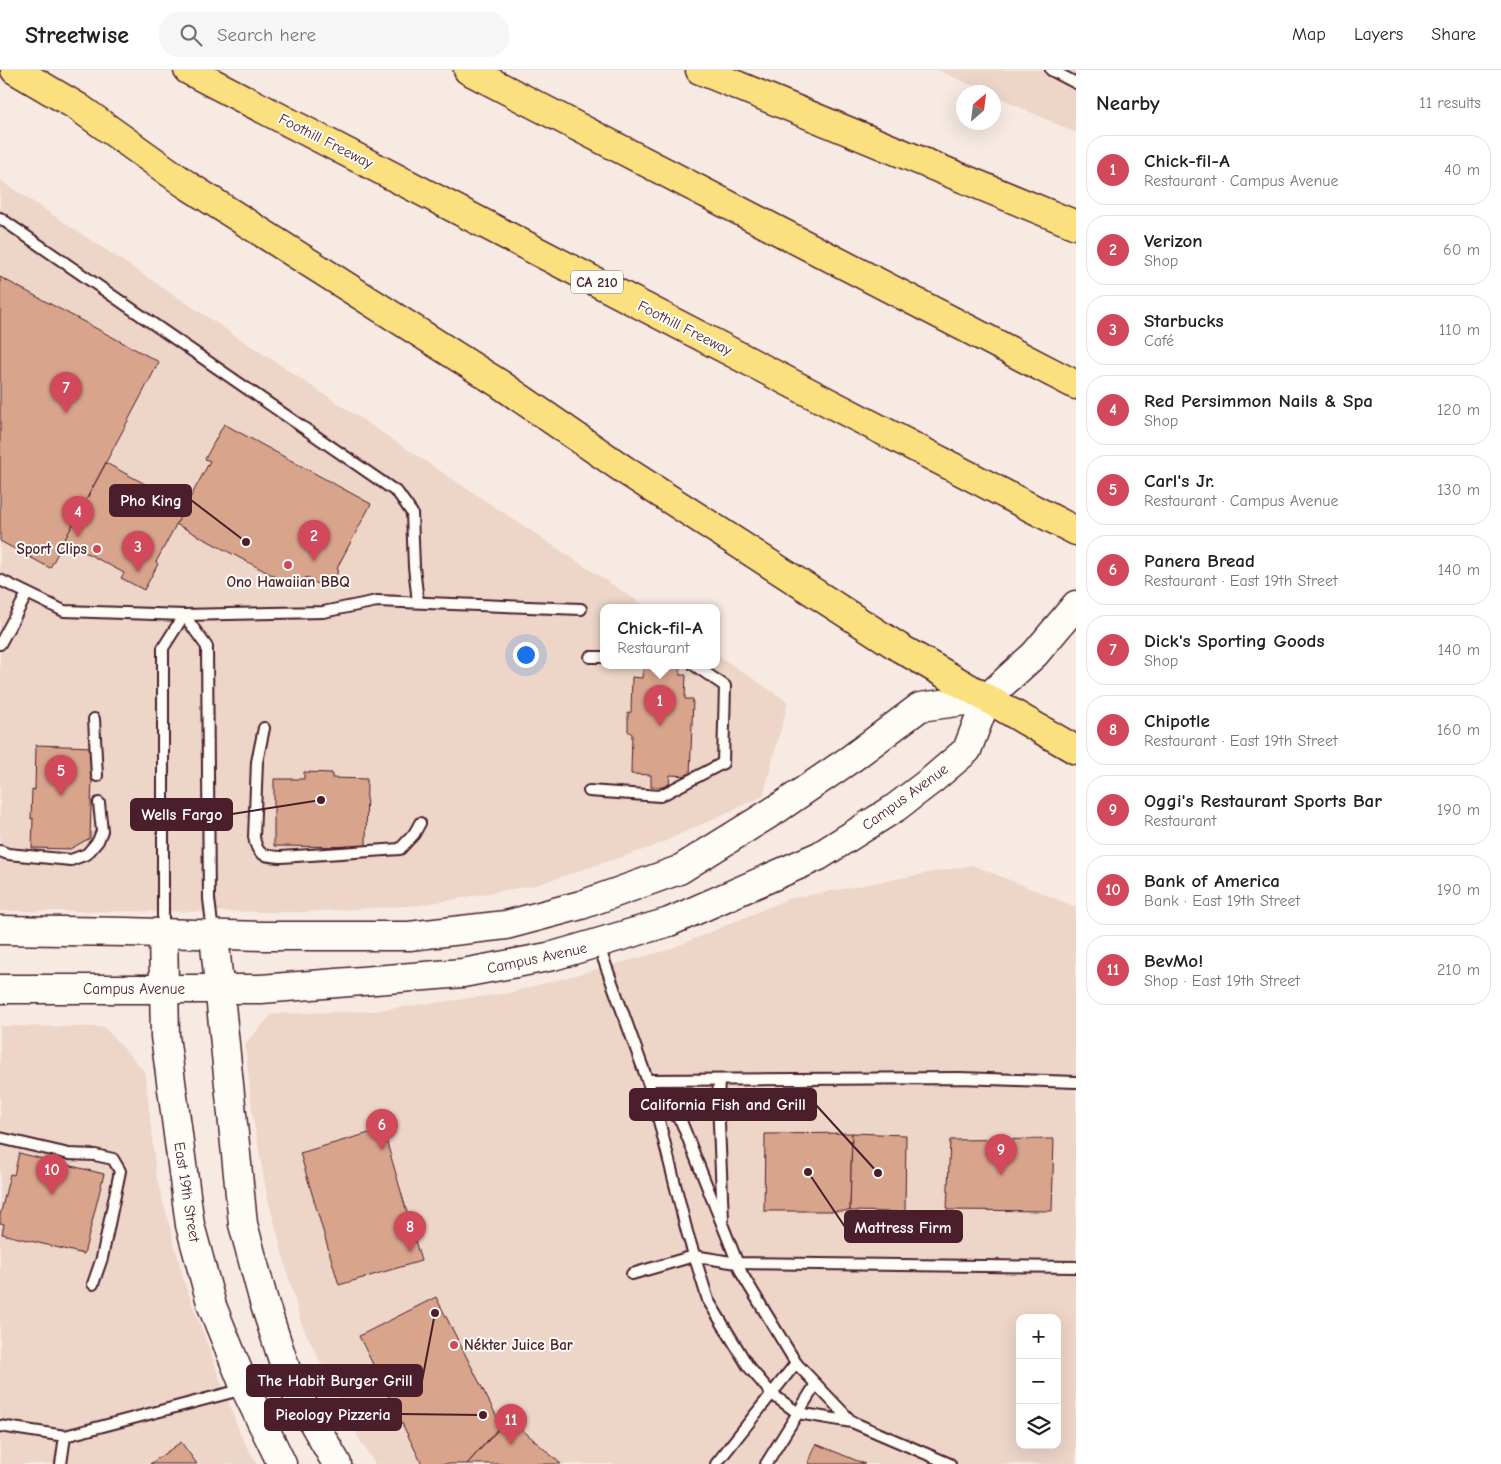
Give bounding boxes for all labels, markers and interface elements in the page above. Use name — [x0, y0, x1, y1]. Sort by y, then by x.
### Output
search box — [159, 12, 509, 57]
text: Streetwise — [25, 21, 129, 49]
icon: search — [177, 21, 205, 49]
text: Search here — [217, 24, 316, 46]
text: Map — [1292, 24, 1326, 45]
text: Layers — [1354, 24, 1403, 45]
text: Share — [1431, 24, 1476, 45]
north arrow — [956, 85, 1001, 130]
text: Nearby — [1096, 91, 1160, 115]
text: 11 results — [1419, 94, 1481, 112]
street label: Foothill Freeway — [276, 110, 376, 173]
text: Chick-fil-A — [1144, 150, 1230, 172]
text: 1 — [1110, 161, 1116, 179]
text: 40 m — [1444, 161, 1480, 179]
text: Restaurant · Campus Avenue — [1144, 172, 1339, 190]
text: Verizon — [1144, 230, 1203, 252]
text: 2 — [1109, 241, 1117, 259]
text: 60 m — [1443, 241, 1480, 259]
text: Shop — [1144, 252, 1178, 270]
road number: CA 210 — [571, 270, 623, 293]
street label: Foothill Freeway — [635, 297, 735, 360]
text: Starbucks — [1144, 310, 1224, 332]
text: 3 — [1109, 321, 1117, 339]
text: 110 m — [1439, 321, 1480, 339]
text: Café — [1144, 332, 1174, 350]
pin: 7 — [50, 372, 82, 413]
text: Red Persimmon Nails & Spa — [1144, 390, 1373, 412]
text: 4 — [1109, 401, 1117, 419]
text: 120 m — [1437, 401, 1480, 419]
text: Shop — [1144, 412, 1178, 430]
text: Carl's Jr. — [1144, 470, 1214, 492]
text: 5 — [1109, 481, 1117, 499]
text: 130 m — [1437, 481, 1480, 499]
callout: Pho King — [110, 485, 191, 516]
text: Pho King — [120, 492, 182, 510]
text: Restaurant · Campus Avenue — [1144, 492, 1339, 510]
pin: 4 — [62, 496, 94, 537]
pin: 2 — [298, 520, 330, 561]
pin: 3 — [122, 531, 154, 572]
place label: Sport Clips — [17, 540, 87, 558]
marker: Sport Clips — [91, 543, 103, 555]
text: Panera Bread — [1144, 550, 1255, 572]
marker: Ono Hawaiian BBQ — [282, 559, 294, 571]
text: 6 — [1109, 561, 1117, 579]
text: 140 m — [1438, 561, 1480, 579]
text: Restaurant · East 19th Street — [1144, 572, 1338, 590]
place label: Ono Hawaiian BBQ — [226, 573, 350, 591]
popup — [600, 604, 720, 669]
text: Chick-fil-A — [617, 617, 703, 639]
text: Dick's Sporting Goods — [1144, 630, 1325, 652]
text: Restaurant — [617, 639, 689, 657]
text: 7 — [1109, 641, 1117, 659]
text: 140 m — [1438, 641, 1480, 659]
your location — [513, 642, 539, 668]
text: Shop — [1144, 652, 1178, 670]
pin: 1 — [644, 685, 676, 726]
text: Chipotle — [1144, 710, 1210, 732]
text: 8 — [1109, 721, 1117, 739]
text: 160 m — [1437, 721, 1480, 739]
text: Restaurant · East 19th Street — [1144, 732, 1338, 750]
pin: 5 — [45, 755, 77, 796]
street label: Campus Avenue — [858, 759, 952, 834]
text: Oggi's Restaurant Sports Bar — [1144, 790, 1382, 812]
callout: Wells Fargo — [131, 799, 232, 830]
text: 9 — [1109, 801, 1117, 819]
text: 190 m — [1437, 801, 1480, 819]
text: Wells Fargo — [141, 806, 223, 824]
text: Restaurant — [1144, 812, 1216, 830]
text: Bank of America — [1144, 870, 1280, 892]
text: 10 — [1105, 881, 1121, 899]
text: 190 m — [1437, 881, 1480, 899]
text: Bank · East 19th Street — [1144, 892, 1300, 910]
street label: Campus Avenue — [485, 939, 589, 977]
text: BevMo! — [1144, 950, 1203, 972]
text: 11 — [1107, 961, 1119, 979]
text: 210 m — [1437, 961, 1480, 979]
text: Shop · East 19th Street — [1144, 972, 1300, 990]
street label: Campus Avenue — [83, 980, 185, 998]
callout: California Fish and Grill — [630, 1089, 816, 1120]
text: California Fish and Grill — [640, 1096, 806, 1114]
pin: 6 — [366, 1109, 398, 1150]
pin: 9 — [985, 1134, 1017, 1175]
street label: East 19th Street — [170, 1141, 204, 1244]
pin: 10 — [36, 1154, 68, 1195]
pin: 8 — [394, 1211, 426, 1252]
callout: Mattress Firm — [845, 1211, 962, 1242]
text: Mattress Firm — [854, 1219, 952, 1237]
map controls — [1016, 1314, 1061, 1449]
button: + — [1016, 1314, 1061, 1359]
place label: Nékter Juice Bar — [464, 1336, 573, 1354]
marker: Nékter Juice Bar — [448, 1339, 460, 1351]
button: − — [1016, 1359, 1061, 1404]
callout: The Habit Burger Grill — [247, 1365, 422, 1396]
text: The Habit Burger Grill — [257, 1372, 413, 1390]
callout: Pieology Pizzeria — [265, 1399, 401, 1430]
pin: 11 — [495, 1404, 527, 1445]
button: layers — [1016, 1404, 1061, 1449]
text: Pieology Pizzeria — [275, 1406, 391, 1424]

